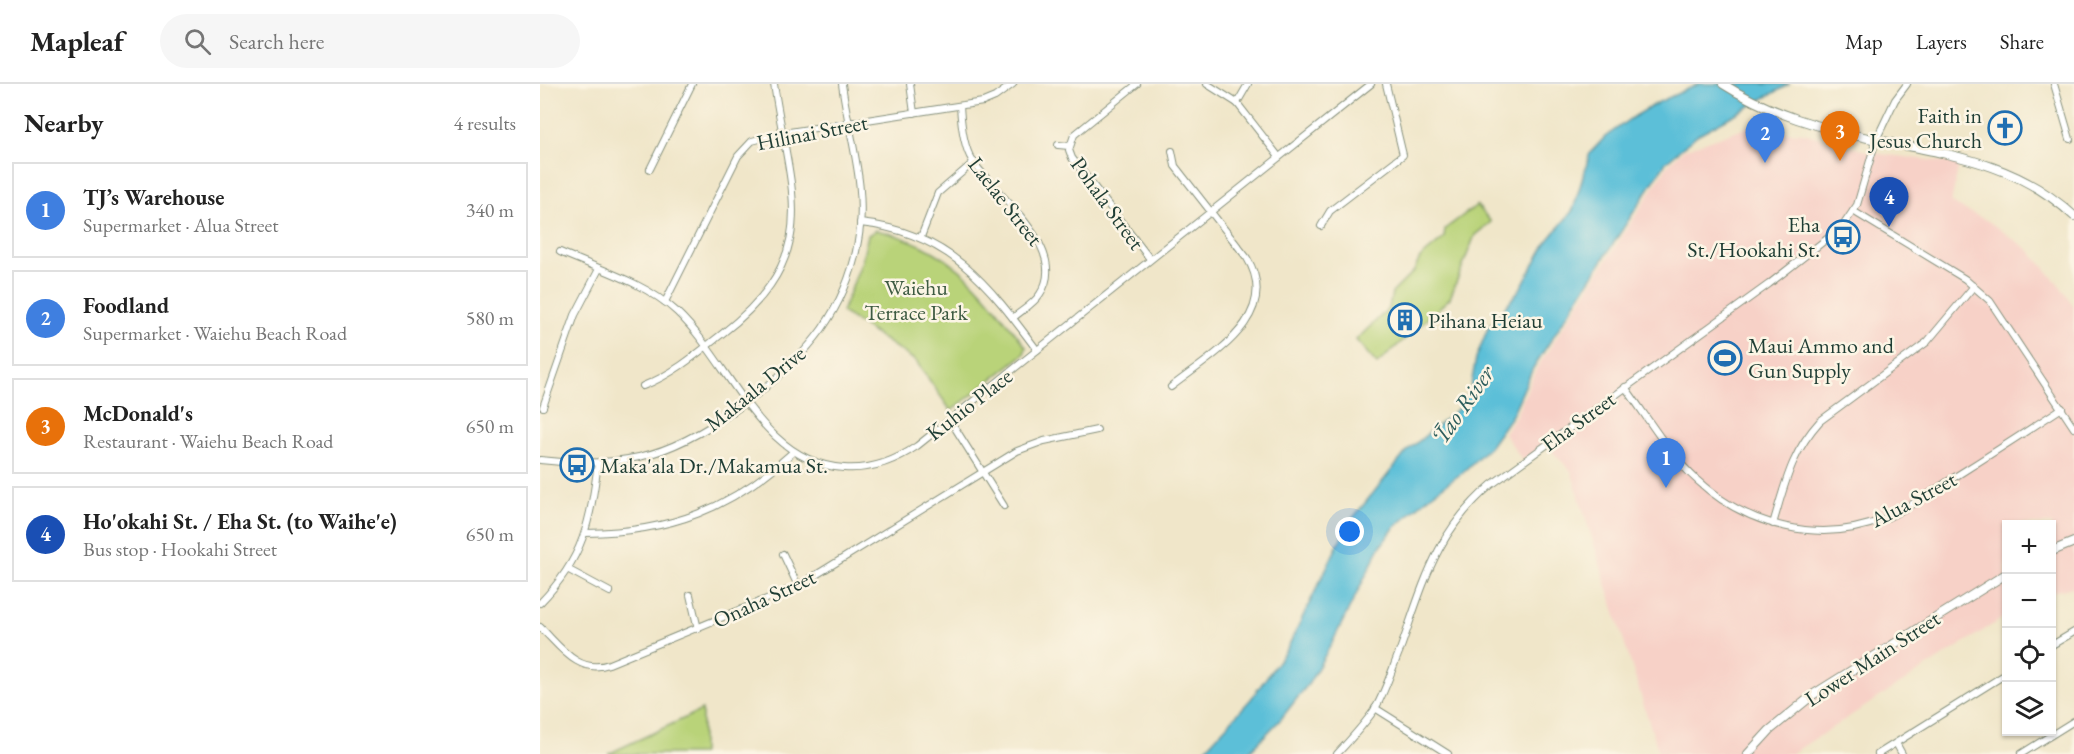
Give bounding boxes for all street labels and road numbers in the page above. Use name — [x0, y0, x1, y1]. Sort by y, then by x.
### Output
street label: Hilinai Street — [754, 108, 870, 157]
street label: Laelae Street — [962, 151, 1050, 252]
street label: Pohala Street — [1064, 151, 1151, 256]
street label: Makaala Drive — [699, 339, 812, 438]
street label: Kuhio Place — [920, 361, 1019, 447]
street label: Eha Street — [1535, 385, 1621, 458]
street label: Alua Street — [1864, 465, 1961, 535]
street label: Onaha Street — [708, 562, 820, 635]
street label: Lower Main Street — [1799, 604, 1946, 713]

